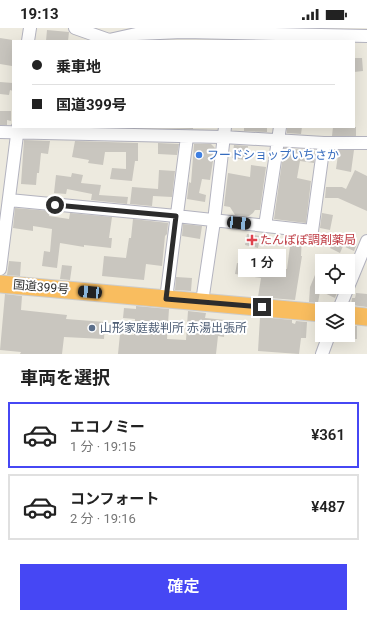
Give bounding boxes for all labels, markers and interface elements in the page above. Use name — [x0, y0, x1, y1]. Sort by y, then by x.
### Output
text: 19:13 — [20, 5, 59, 23]
text: 乗車地 — [56, 58, 101, 76]
text: 国道399号 — [56, 96, 127, 114]
place label: フードショップいちさか — [207, 148, 339, 162]
marker: フードショップいちさか — [194, 150, 204, 160]
route start — [46, 196, 64, 214]
car — [226, 216, 252, 230]
place label: たんぽぽ調剤薬局 — [260, 233, 356, 247]
marker: たんぽぽ調剤薬局 — [247, 235, 257, 245]
callout: 1 分 — [238, 249, 286, 277]
map controls — [315, 254, 355, 342]
button: locate — [315, 254, 355, 294]
text: 1 分 — [250, 255, 274, 270]
street label: 国道399号 — [12, 278, 70, 296]
car — [78, 285, 102, 299]
route end — [253, 298, 271, 316]
button: layers — [315, 302, 355, 342]
place label: 山形家庭裁判所 赤湯出張所 — [100, 321, 247, 335]
marker: 山形家庭裁判所 赤湯出張所 — [87, 323, 97, 333]
text: 車両を選択 — [20, 367, 110, 388]
icon: car — [22, 417, 58, 453]
text: エコノミー — [70, 418, 145, 436]
text: ¥361 — [311, 426, 345, 444]
text: 1 分 · 19:15 — [70, 439, 136, 454]
icon: car — [22, 489, 58, 525]
text: コンフォート — [70, 490, 160, 508]
text: ¥487 — [311, 498, 345, 516]
text: 2 分 · 19:16 — [70, 511, 136, 526]
button: 確定 — [20, 564, 347, 610]

